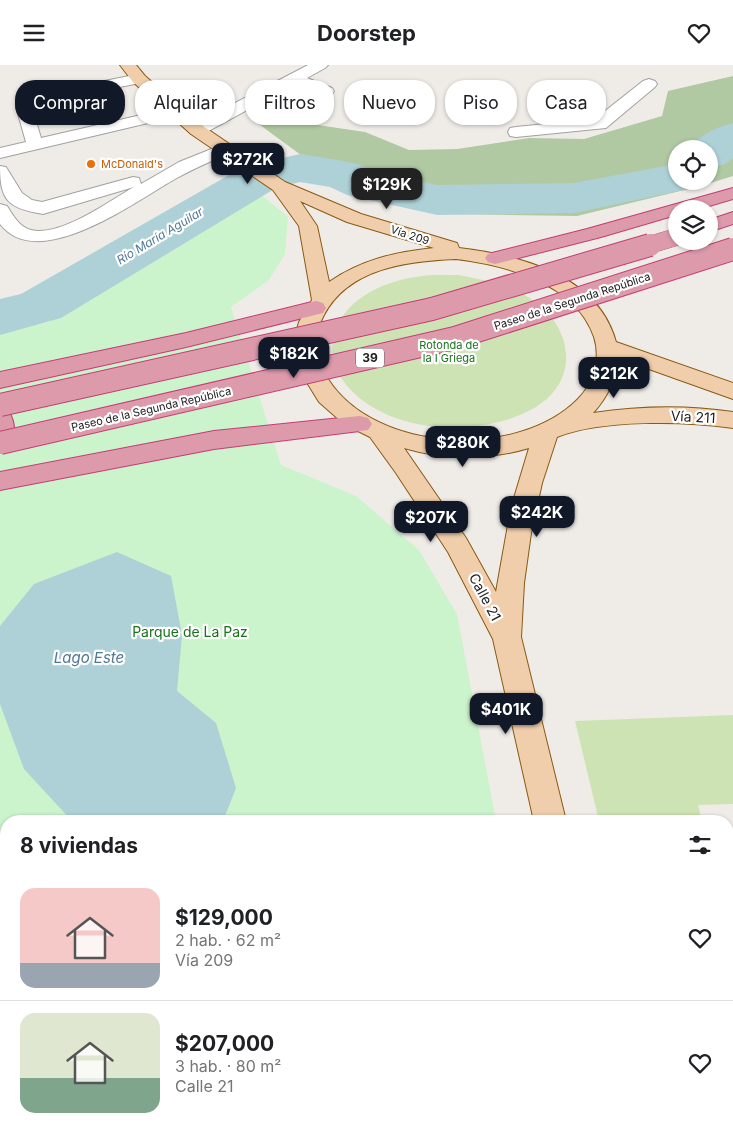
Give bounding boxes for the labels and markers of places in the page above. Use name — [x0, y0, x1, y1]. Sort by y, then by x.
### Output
pin: $272K — [213, 143, 283, 185]
place label: McDonald's — [101, 157, 163, 171]
marker: McDonald's — [85, 158, 97, 170]
pin: $129K — [352, 167, 422, 210]
pin: $182K — [259, 337, 329, 379]
pin: $212K — [579, 357, 649, 399]
pin: $280K — [428, 425, 498, 468]
pin: $242K — [502, 495, 572, 538]
pin: $207K — [396, 501, 466, 543]
pin: $401K — [471, 693, 541, 735]

